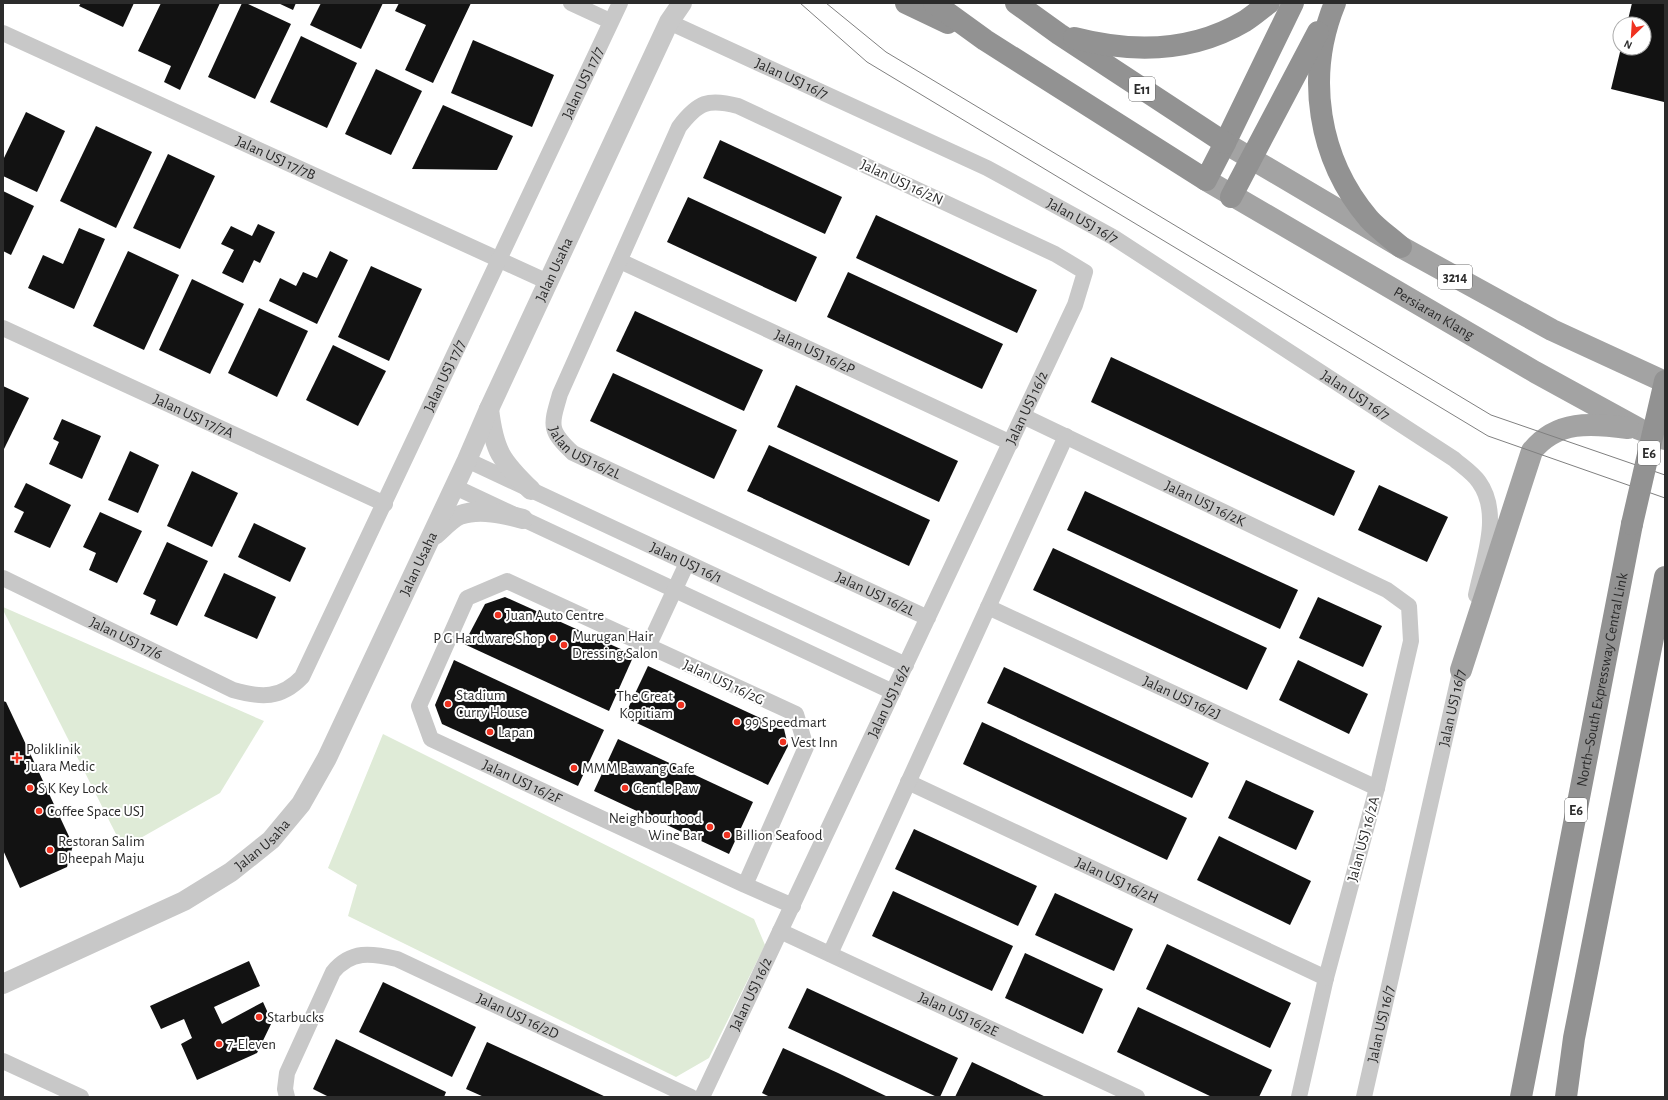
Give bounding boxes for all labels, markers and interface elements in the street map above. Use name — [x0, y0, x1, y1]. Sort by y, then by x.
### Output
north arrow — [1612, 16, 1652, 56]
text: N — [1622, 38, 1634, 51]
street label: Jalan USJ 17/7 — [560, 44, 606, 121]
street label: Jalan USJ 16/7 — [753, 56, 830, 102]
road number: E11 — [1129, 77, 1155, 101]
street label: Jalan USJ 17/7B — [234, 133, 318, 183]
street label: Jalan USJ 16/2N — [858, 157, 945, 208]
street label: Jalan USJ 16/7 — [1044, 195, 1121, 246]
street label: Jalan Usaha — [533, 235, 576, 304]
road number: 3214 — [1438, 265, 1472, 289]
street label: Persiaran Klang — [1391, 284, 1477, 343]
street label: Jalan USJ 16/2P — [772, 327, 857, 377]
street label: Jalan USJ 17/7 — [421, 337, 468, 414]
street label: Jalan USJ 16/7 — [1318, 368, 1392, 423]
street label: Jalan USJ 16/2 — [1003, 369, 1051, 447]
street label: Jalan USJ 17/7A — [151, 391, 236, 441]
street label: Jalan USJ 16/2L — [546, 425, 624, 483]
road number: E6 — [1638, 441, 1660, 465]
street label: Jalan USJ 16/2K — [1162, 478, 1248, 529]
street label: Jalan Usaha — [397, 530, 440, 598]
street label: Jalan USJ 16/1 — [648, 540, 724, 586]
street label: Jalan USJ 16/2L — [833, 569, 918, 619]
street label: North–South Expressway Central Link — [1574, 571, 1630, 788]
place label: Juan Auto Centre — [506, 608, 604, 623]
marker: Juan Auto Centre — [493, 610, 503, 620]
street label: Jalan USJ 17/6 — [87, 615, 165, 662]
place label: Murugan Hair Dressing Salon — [572, 629, 658, 661]
place label: P G Hardware Shop — [433, 631, 545, 646]
marker: P G Hardware Shop — [548, 633, 558, 643]
marker: Murugan Hair Dressing Salon — [559, 640, 569, 650]
street label: Jalan USJ 16/2G — [681, 657, 767, 708]
street label: Jalan USJ 16/2 — [865, 662, 913, 740]
street label: Jalan USJ 16/7 — [1436, 668, 1468, 748]
street label: Jalan USJ 16/2J — [1141, 673, 1223, 722]
place label: Stadium Curry House — [456, 688, 527, 720]
place label: The Great Kopitiam — [616, 689, 673, 721]
marker: Stadium Curry House — [443, 699, 453, 709]
marker: The Great Kopitiam — [676, 700, 686, 710]
place label: 99 Speedmart — [745, 715, 827, 730]
marker: 99 Speedmart — [732, 717, 742, 727]
place label: Lapan — [498, 725, 533, 740]
marker: Lapan — [485, 727, 495, 737]
place label: Vest Inn — [791, 735, 838, 750]
marker: Vest Inn — [778, 737, 788, 747]
place label: Poliklinik Juara Medic — [26, 742, 95, 774]
marker: Poliklinik Juara Medic — [11, 752, 23, 764]
street label: Jalan USJ 16/2F — [480, 757, 565, 807]
place label: MMM Bawang Cafe — [582, 761, 695, 776]
marker: MMM Bawang Cafe — [569, 763, 579, 773]
place label: S K Key Lock — [38, 781, 108, 796]
place label: Gentle Paw — [633, 781, 699, 796]
marker: S K Key Lock — [25, 783, 35, 793]
marker: Gentle Paw — [620, 783, 630, 793]
street label: Jalan USJ 16/2A — [1345, 795, 1382, 883]
road number: E6 — [1565, 798, 1587, 822]
place label: Coffee Space USJ — [47, 804, 145, 819]
marker: Coffee Space USJ — [34, 806, 44, 816]
place label: Neighbourhood Wine Bar — [609, 811, 702, 843]
street label: Jalan Usaha — [232, 816, 293, 874]
marker: Neighbourhood Wine Bar — [705, 822, 715, 832]
place label: Billion Seafood — [735, 828, 823, 843]
marker: Billion Seafood — [722, 830, 732, 840]
place label: Restoran Salim Dheepah Maju — [58, 834, 145, 866]
marker: Restoran Salim Dheepah Maju — [45, 845, 55, 855]
street label: Jalan USJ 16/2H — [1073, 855, 1161, 906]
street label: Jalan USJ 16/2 — [727, 955, 775, 1033]
street label: Jalan USJ 16/7 — [1365, 984, 1397, 1064]
street label: Jalan USJ 16/2E — [916, 990, 1001, 1040]
street label: Jalan USJ 16/2D — [475, 991, 562, 1042]
place label: Starbucks — [267, 1010, 324, 1025]
marker: Starbucks — [254, 1012, 264, 1022]
place label: 7-Eleven — [227, 1037, 276, 1052]
marker: 7-Eleven — [214, 1039, 224, 1049]

